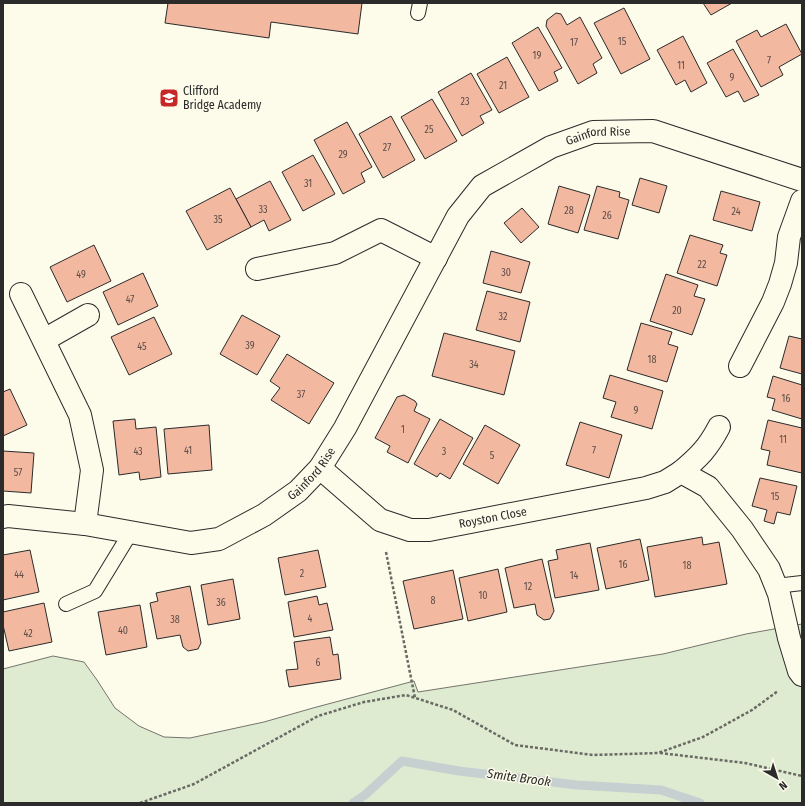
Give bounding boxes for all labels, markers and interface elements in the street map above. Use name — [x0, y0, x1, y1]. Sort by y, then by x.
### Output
house number: 15 — [618, 36, 627, 48]
house number: 17 — [570, 37, 578, 49]
house number: 19 — [533, 50, 542, 62]
house number: 7 — [767, 55, 771, 67]
house number: 11 — [677, 60, 685, 72]
house number: 9 — [730, 72, 735, 84]
house number: 21 — [499, 80, 507, 92]
place label: Clifford Bridge Academy — [183, 84, 262, 112]
school or university icon: Clifford Bridge Academy — [158, 87, 180, 109]
house number: 23 — [461, 96, 470, 108]
house number: 25 — [425, 124, 434, 136]
street label: Gainford Rise — [564, 124, 630, 148]
house number: 27 — [383, 142, 391, 154]
house number: 29 — [338, 149, 348, 161]
house number: 31 — [304, 178, 312, 190]
house number: 33 — [258, 204, 268, 216]
house number: 28 — [564, 205, 574, 217]
house number: 24 — [731, 206, 741, 218]
house number: 26 — [602, 210, 612, 222]
house number: 35 — [213, 214, 223, 226]
house number: 22 — [698, 259, 707, 271]
house number: 30 — [501, 267, 511, 279]
house number: 49 — [76, 269, 86, 281]
house number: 47 — [126, 294, 134, 306]
house number: 20 — [672, 305, 682, 317]
house number: 32 — [499, 311, 508, 323]
house number: 39 — [245, 340, 255, 352]
house number: 45 — [137, 341, 147, 353]
house number: 18 — [648, 354, 656, 366]
house number: 34 — [469, 359, 479, 371]
house number: 37 — [297, 389, 305, 401]
house number: 16 — [782, 393, 790, 405]
house number: 9 — [634, 405, 639, 417]
house number: 1 — [401, 424, 405, 436]
house number: 11 — [779, 434, 787, 446]
house number: 41 — [184, 445, 192, 457]
street label: Gainford Rise — [285, 445, 338, 503]
house number: 7 — [592, 445, 596, 457]
house number: 43 — [133, 446, 143, 458]
house number: 3 — [442, 446, 447, 458]
house number: 5 — [490, 450, 495, 462]
house number: 57 — [14, 467, 22, 479]
house number: 15 — [771, 491, 780, 503]
street label: Royston Close — [458, 504, 528, 531]
house number: 16 — [619, 559, 627, 571]
house number: 18 — [683, 560, 691, 572]
house number: 2 — [300, 568, 305, 580]
house number: 44 — [14, 569, 24, 581]
house number: 14 — [570, 570, 579, 582]
house number: 12 — [524, 581, 533, 593]
house number: 10 — [478, 590, 488, 602]
house number: 8 — [431, 595, 436, 607]
house number: 36 — [216, 597, 226, 609]
house number: 4 — [308, 613, 313, 625]
house number: 38 — [170, 614, 180, 626]
house number: 40 — [118, 625, 128, 637]
house number: 42 — [23, 628, 33, 640]
house number: 6 — [316, 657, 321, 669]
north arrow — [757, 758, 797, 798]
water label: Smite Brook — [485, 765, 552, 789]
text: N — [776, 778, 790, 793]

